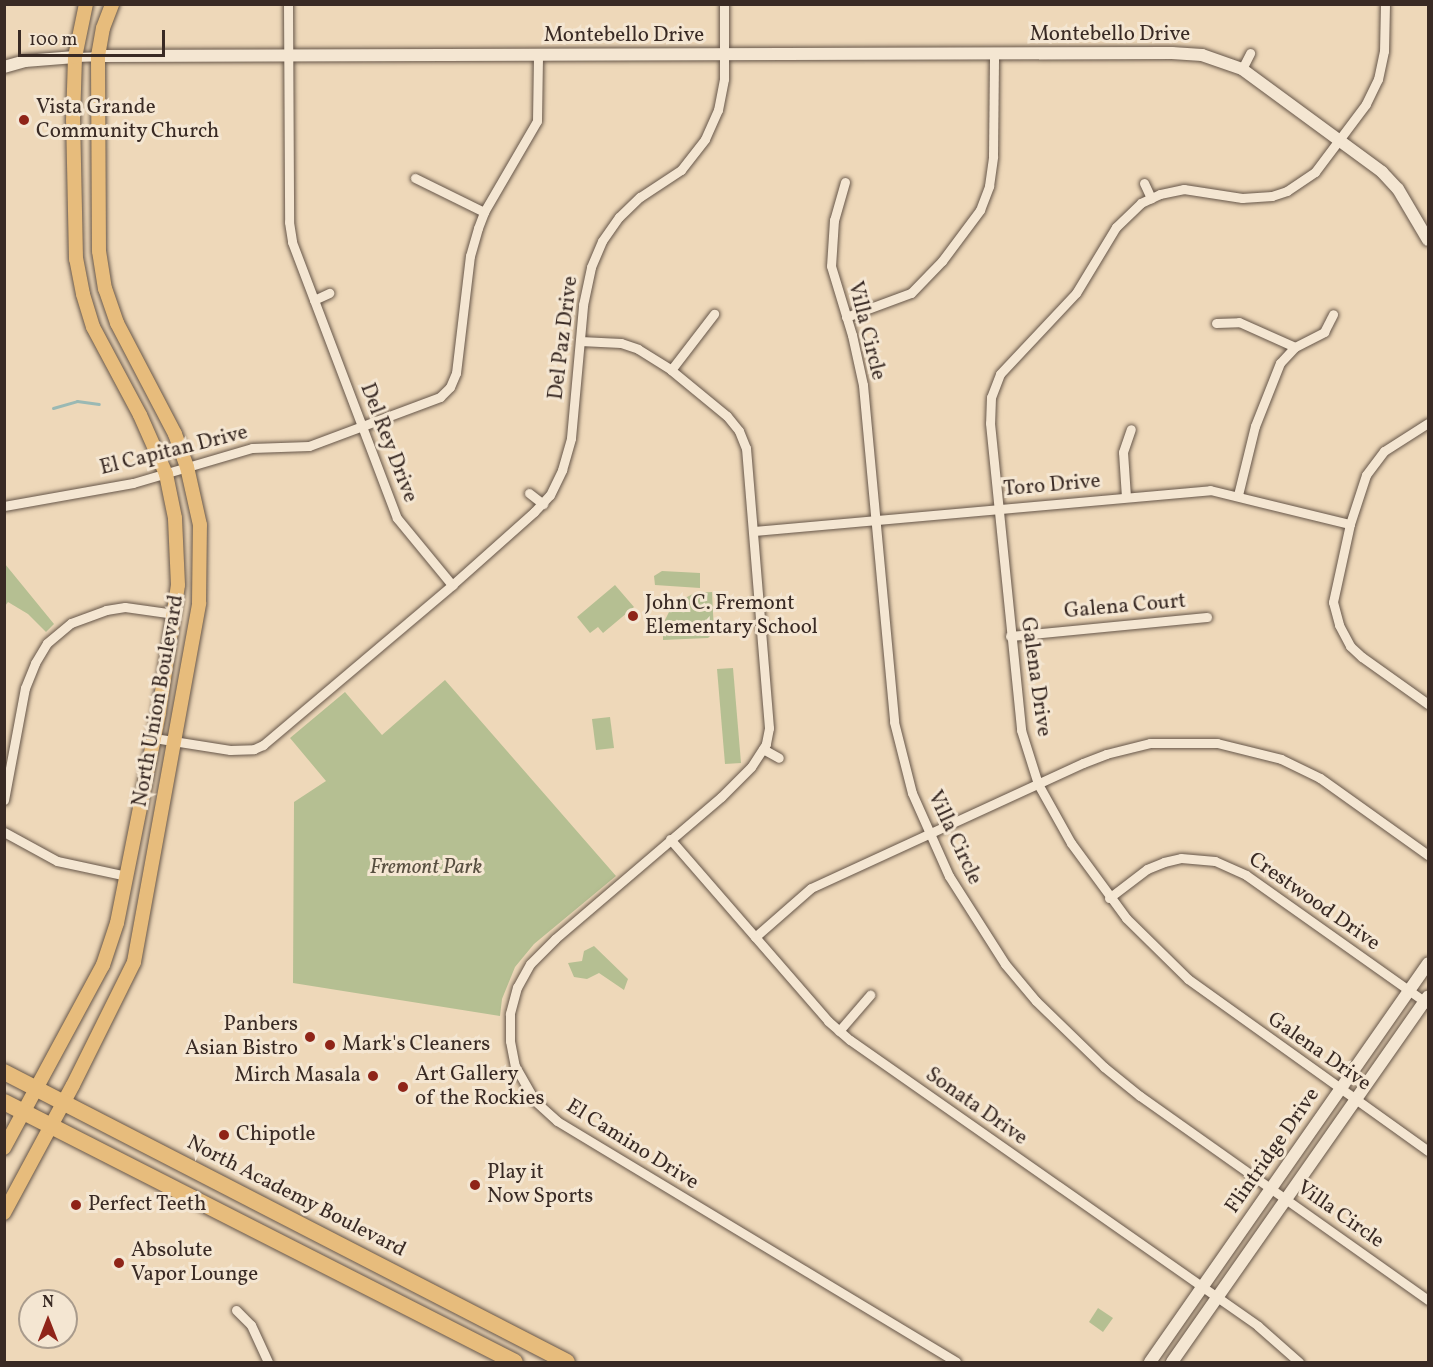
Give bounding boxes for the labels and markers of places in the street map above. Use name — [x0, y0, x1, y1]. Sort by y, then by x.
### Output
place label: Vista Grande Community Church — [36, 95, 220, 145]
marker: Vista Grande Community Church — [17, 113, 31, 127]
place label: John C. Fremont Elementary School — [645, 591, 819, 641]
marker: John C. Fremont Elementary School — [626, 609, 640, 623]
place label: Panbers Asian Bistro — [185, 1012, 298, 1062]
marker: Panbers Asian Bistro — [303, 1030, 317, 1044]
place label: Mark's Cleaners — [342, 1032, 490, 1058]
marker: Mark's Cleaners — [323, 1038, 337, 1052]
place label: Art Gallery of the Rockies — [415, 1062, 542, 1112]
place label: Mirch Masala — [235, 1063, 361, 1089]
marker: Mirch Masala — [366, 1069, 380, 1083]
marker: Art Gallery of the Rockies — [396, 1080, 410, 1094]
place label: Chipotle — [236, 1122, 315, 1148]
marker: Chipotle — [217, 1128, 231, 1142]
place label: Play it Now Sports — [487, 1160, 594, 1210]
marker: Play it Now Sports — [468, 1178, 482, 1192]
place label: Perfect Teeth — [88, 1192, 207, 1218]
marker: Perfect Teeth — [69, 1198, 83, 1212]
place label: Absolute Vapor Lounge — [131, 1238, 258, 1288]
marker: Absolute Vapor Lounge — [112, 1256, 126, 1270]

